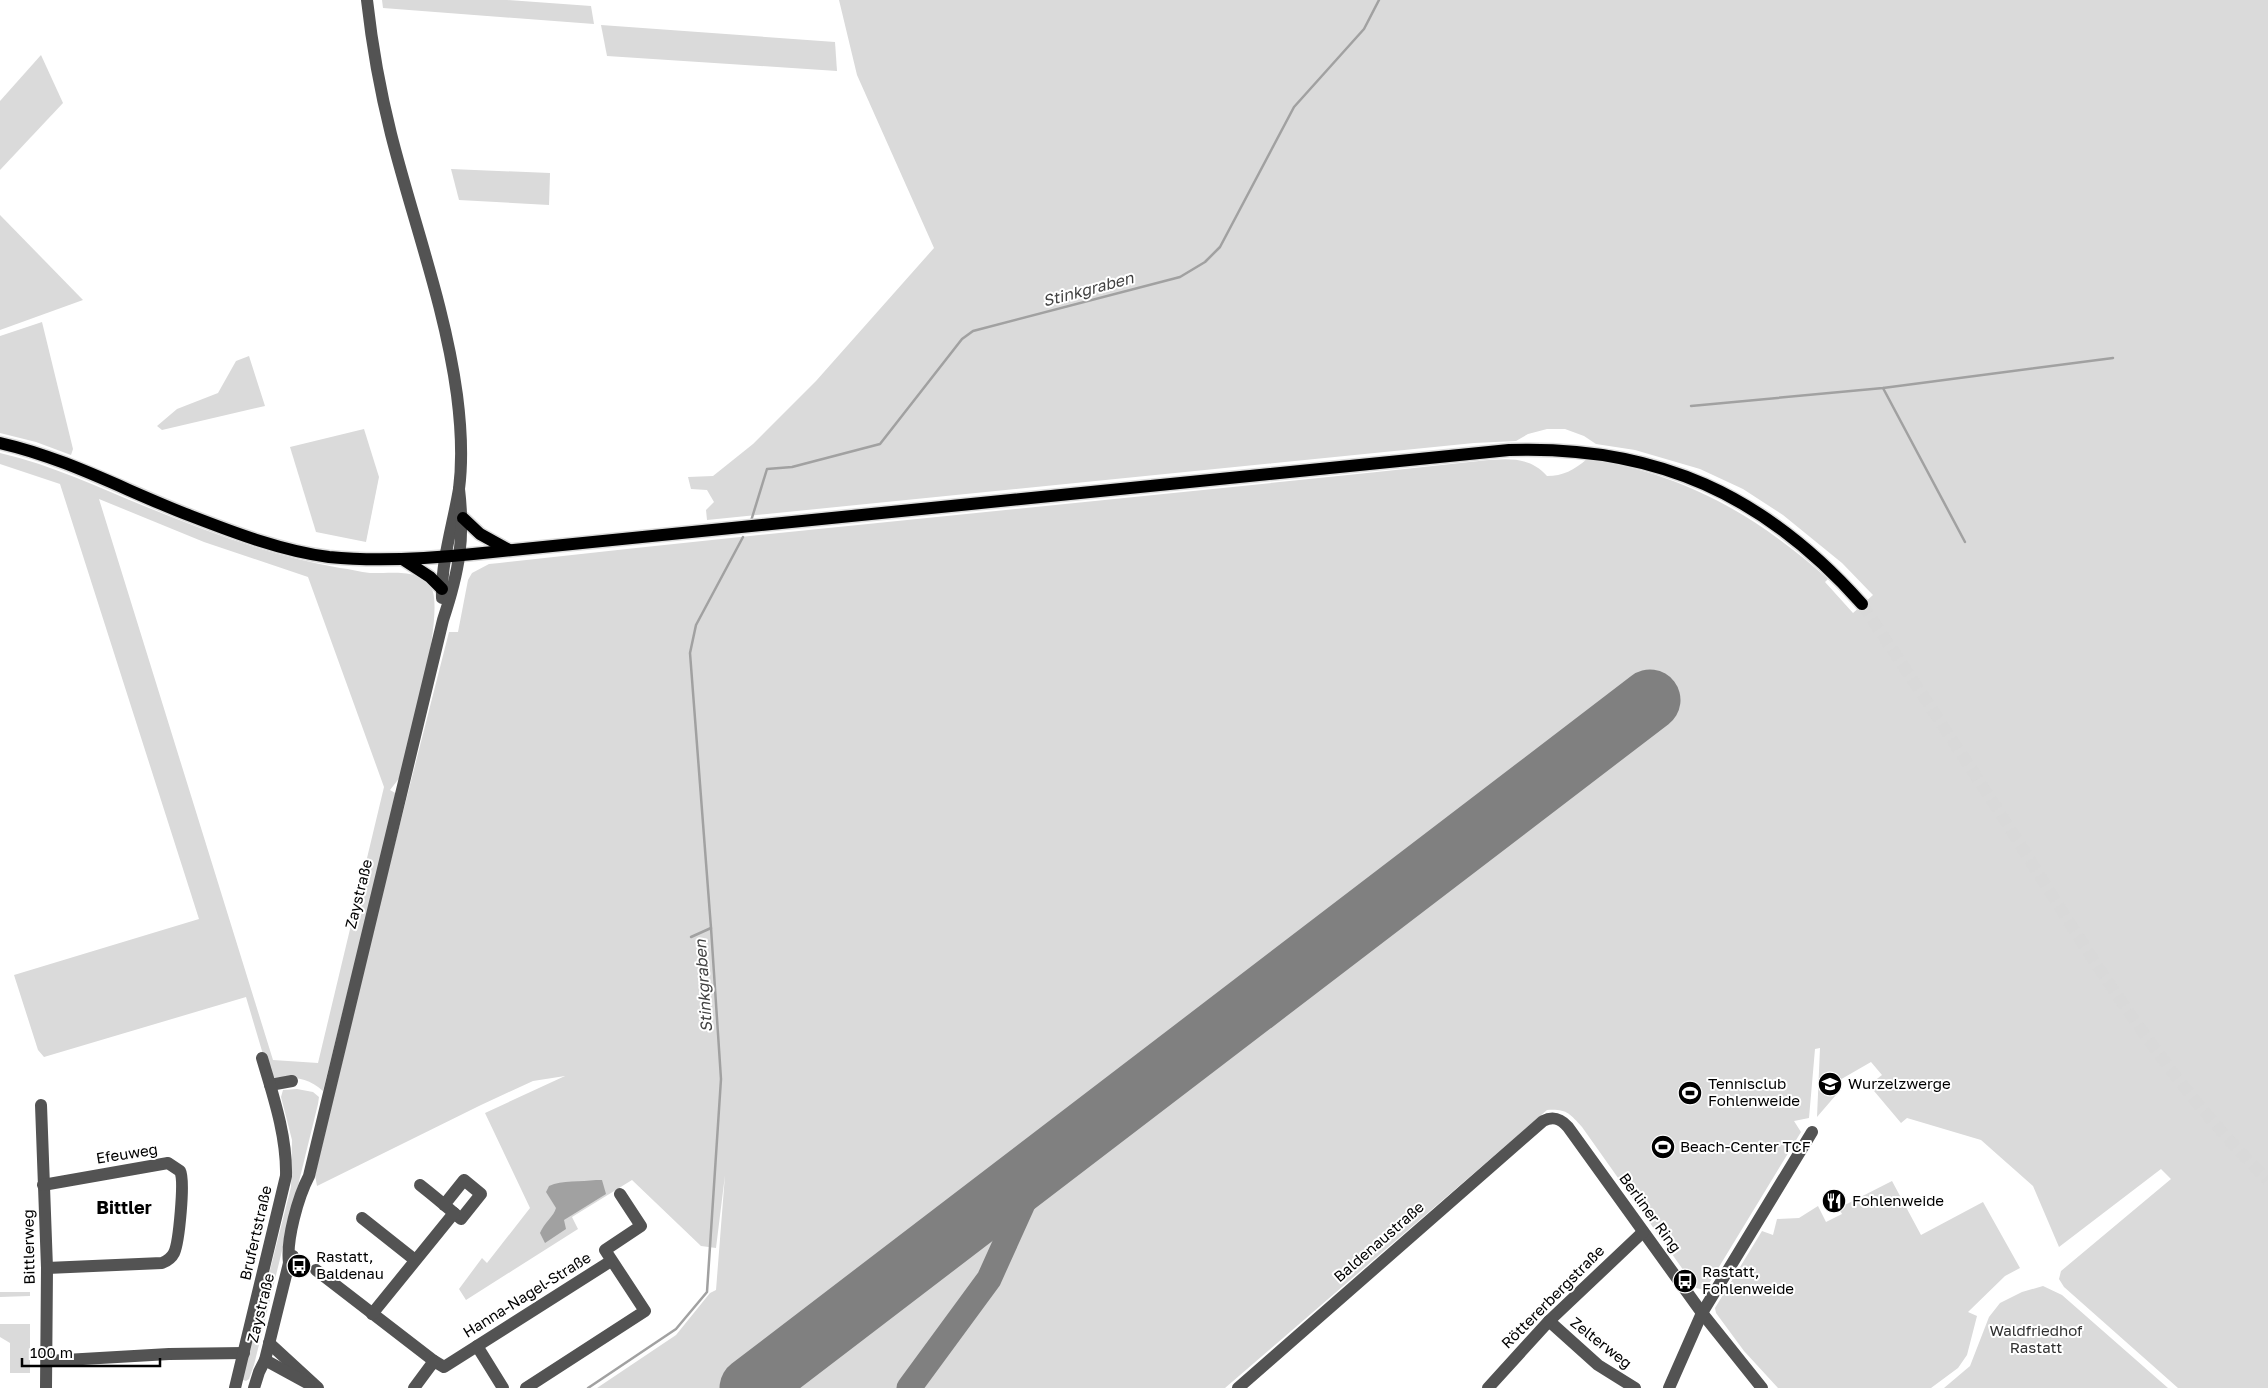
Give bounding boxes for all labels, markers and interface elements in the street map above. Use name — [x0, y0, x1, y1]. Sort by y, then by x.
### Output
water label: Stinkgraben — [1040, 267, 1137, 311]
street label: Zaystraße — [341, 857, 375, 930]
water label: Stinkgraben — [690, 938, 716, 1033]
school or university icon: Wurzelzwerge — [1817, 1071, 1843, 1097]
place label: Tennisclub Fohlenweide — [1708, 1074, 1800, 1109]
place label: Wurzelzwerge — [1848, 1074, 1951, 1092]
sports icon: Tennisclub Fohlenweide — [1677, 1080, 1703, 1106]
sports icon: Beach-Center TCF — [1650, 1134, 1676, 1160]
place label: Beach-Center TCF — [1680, 1137, 1811, 1155]
street label: Efeuweg — [95, 1139, 159, 1167]
street label: Berliner Ring — [1616, 1169, 1686, 1256]
street label: Brufertstraße — [235, 1183, 275, 1282]
restaurant icon: Fohlenweide — [1821, 1188, 1847, 1214]
place label: Fohlenweide — [1852, 1191, 1944, 1209]
district label: Bittler — [96, 1196, 152, 1218]
street label: Baldenaustraße — [1330, 1197, 1427, 1285]
street label: Bittlerweg — [18, 1209, 38, 1285]
street label: Röttererbergstraße — [1497, 1241, 1608, 1352]
place label: Rastatt, Baldenau — [316, 1247, 384, 1282]
street label: Hanna-Nagel-Straße — [459, 1247, 594, 1341]
bus stop icon: Rastatt, Baldenau — [286, 1253, 312, 1279]
place label: Rastatt, Fohlenweide — [1702, 1262, 1794, 1297]
bus stop icon: Rastatt, Fohlenweide — [1672, 1268, 1698, 1294]
street label: Zaystraße — [243, 1271, 277, 1344]
street label: Zelterweg — [1567, 1313, 1636, 1372]
park label: Waldfriedhof Rastatt — [1990, 1321, 2083, 1356]
scale bar — [22, 1336, 160, 1368]
text: 100 m — [30, 1343, 73, 1361]

